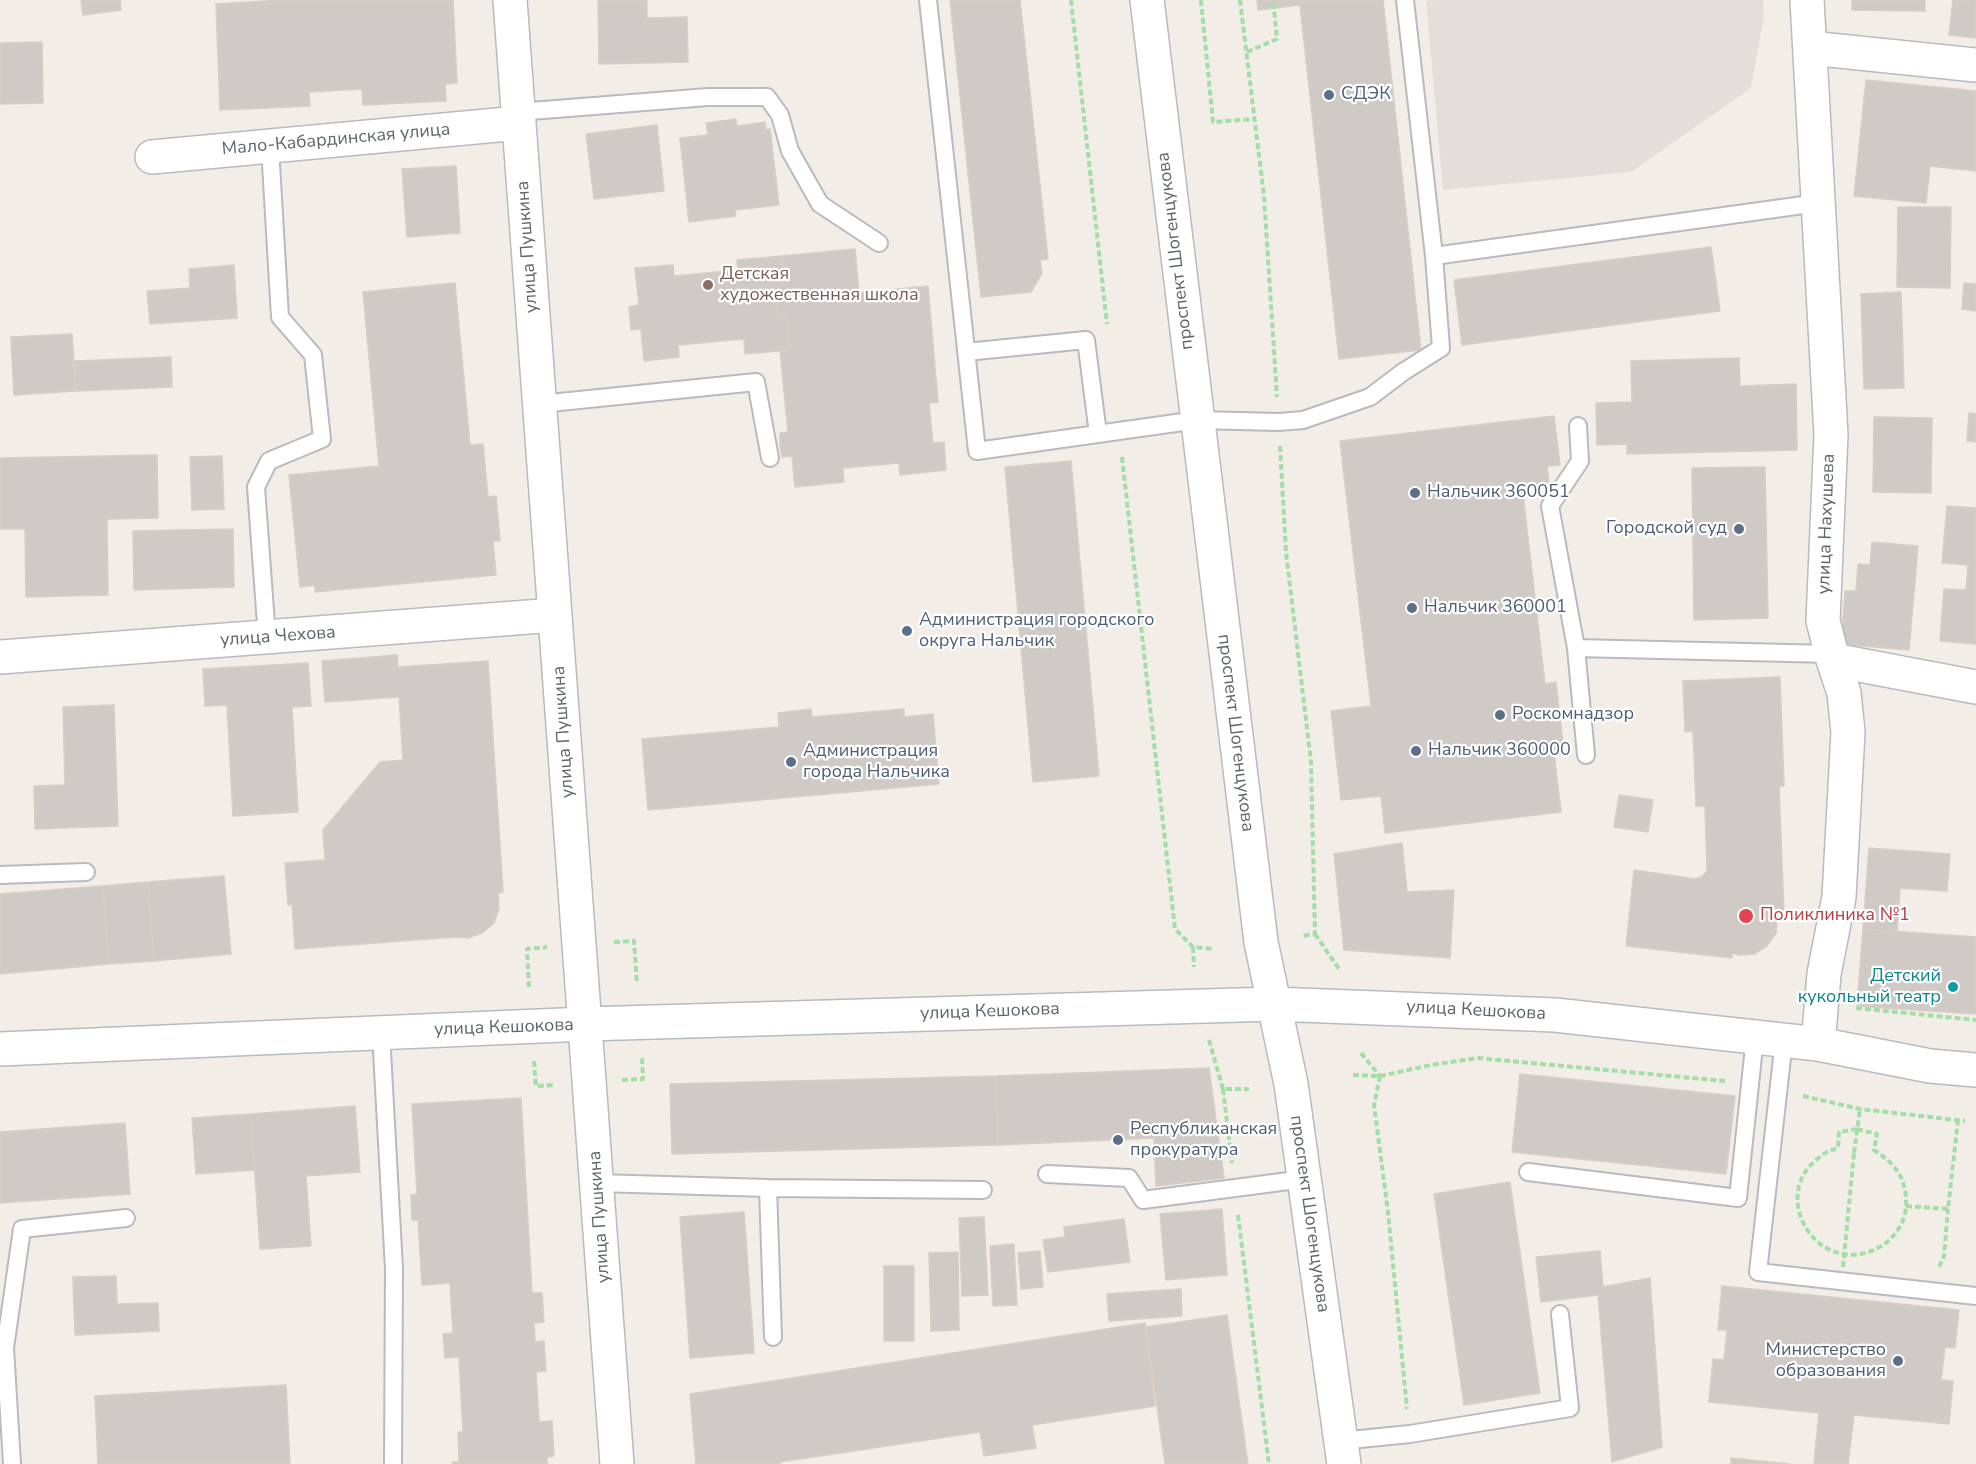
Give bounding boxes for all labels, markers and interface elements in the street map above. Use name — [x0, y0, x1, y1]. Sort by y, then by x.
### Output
place label: СДЭК — [1341, 84, 1391, 106]
marker: СДЭК — [1322, 88, 1336, 102]
street label: Мало-Кабардинская улица — [221, 119, 451, 161]
street label: проспект Шогенцукова — [1153, 151, 1199, 351]
street label: улица Пушкина — [513, 180, 543, 314]
place label: Детская художественная школа — [720, 264, 919, 306]
marker: Детская художественная школа — [701, 278, 715, 292]
street label: улица Нахушева — [1814, 453, 1840, 595]
place label: Нальчик 360051 — [1427, 482, 1570, 504]
marker: Нальчик 360051 — [1408, 486, 1422, 500]
place label: Городской суд — [1606, 518, 1727, 540]
marker: Городской суд — [1732, 522, 1746, 536]
place label: Нальчик 360001 — [1424, 597, 1567, 619]
marker: Нальчик 360001 — [1405, 601, 1419, 615]
place label: Администрация городского округа Нальчик — [919, 610, 1154, 652]
street label: улица Чехова — [220, 622, 336, 652]
marker: Администрация городского округа Нальчик — [900, 624, 914, 638]
street label: проспект Шогенцукова — [1212, 633, 1258, 833]
street label: улица Пушкина — [549, 665, 579, 799]
place label: Роскомнадзор — [1512, 704, 1634, 726]
marker: Роскомнадзор — [1493, 708, 1507, 722]
place label: Нальчик 360000 — [1428, 740, 1571, 762]
place label: Администрация города Нальчика — [803, 741, 950, 783]
marker: Нальчик 360000 — [1409, 744, 1423, 758]
marker: Администрация города Нальчика — [784, 755, 798, 769]
place label: Поликлиника №1 — [1760, 905, 1910, 927]
marker: Поликлиника №1 — [1737, 907, 1755, 925]
place label: Детский кукольный театр — [1798, 966, 1941, 1008]
marker: Детский кукольный театр — [1946, 980, 1960, 994]
street label: улица Кешокова — [1406, 997, 1546, 1025]
street label: улица Кешокова — [920, 999, 1060, 1025]
street label: улица Кешокова — [434, 1015, 574, 1041]
street label: проспект Шогенцукова — [1284, 1114, 1334, 1314]
place label: Республиканская прокуратура — [1130, 1119, 1277, 1162]
marker: Республиканская прокуратура — [1111, 1133, 1125, 1147]
street label: улица Пушкина — [585, 1150, 615, 1284]
place label: Министерство образования — [1766, 1340, 1886, 1382]
marker: Министерство образования — [1891, 1354, 1905, 1368]

